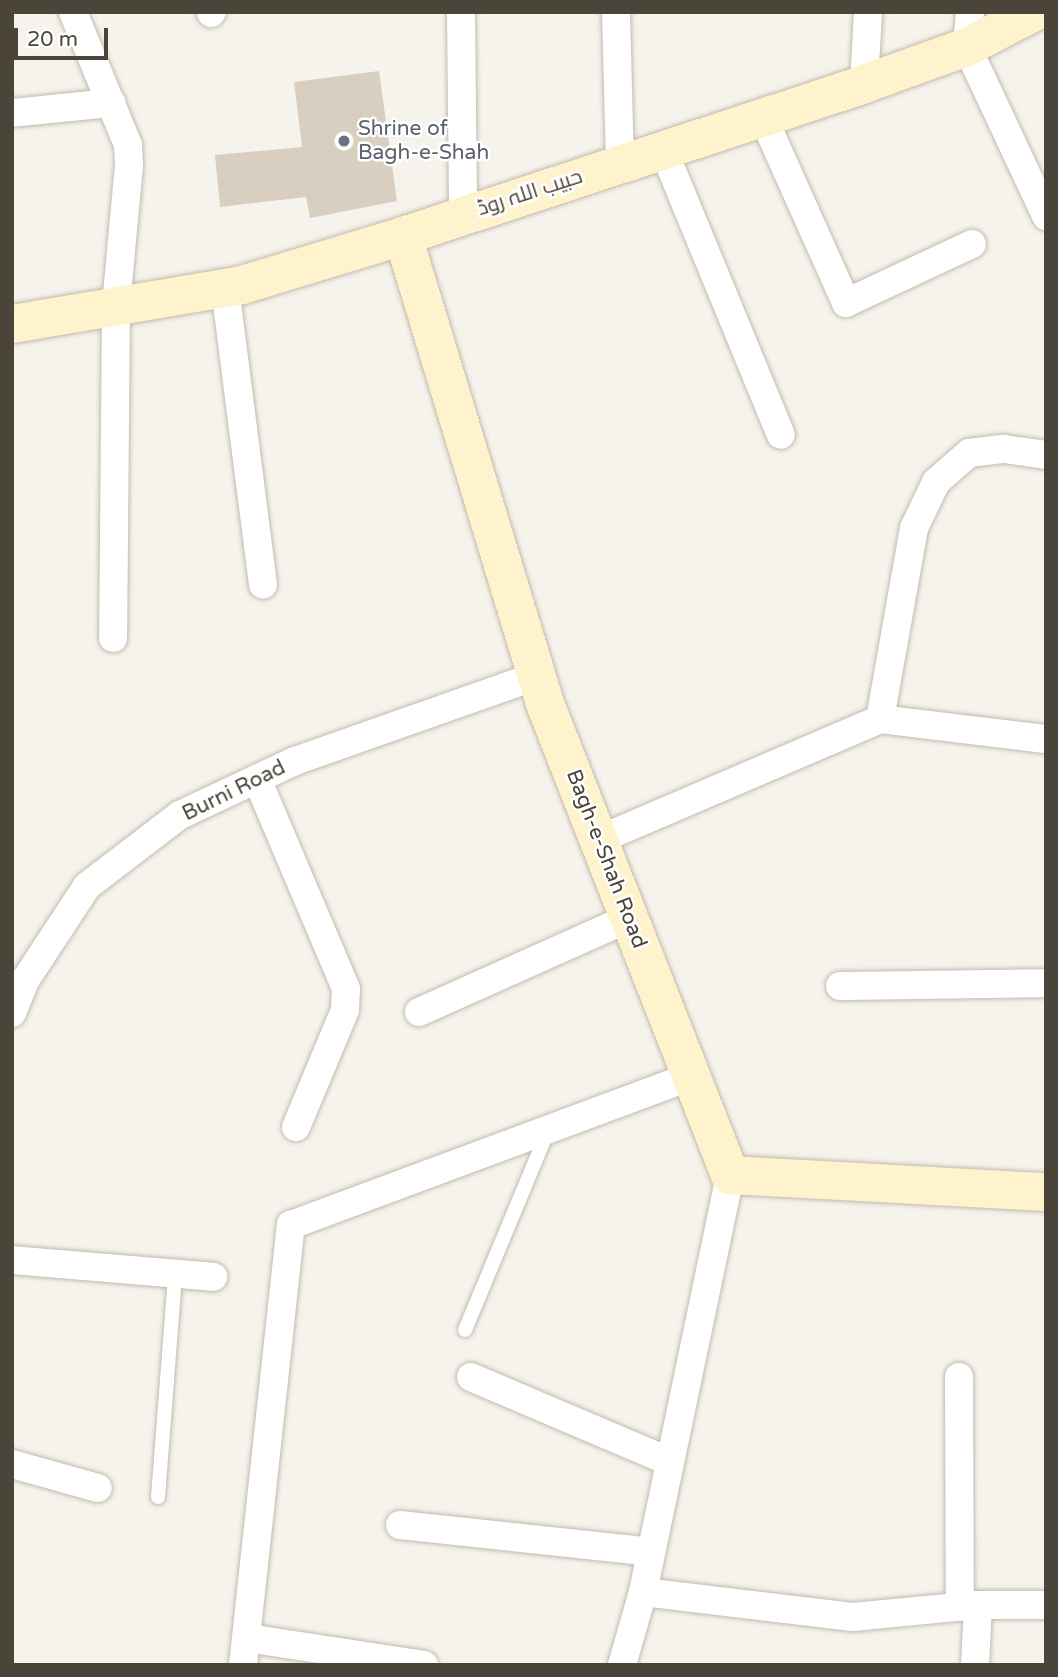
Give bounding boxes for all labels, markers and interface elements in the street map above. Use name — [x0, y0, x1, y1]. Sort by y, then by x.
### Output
scale bar — [18, 14, 112, 58]
text: 20 m — [27, 27, 78, 52]
place label: Shrine of Bagh-e-Shah — [358, 116, 489, 166]
marker: Shrine of Bagh-e-Shah — [336, 133, 352, 149]
street label: حبیب اللہ روڈ — [474, 164, 586, 222]
street label: Burni Road — [178, 755, 290, 827]
street label: Bagh-e-Shah Road — [560, 766, 652, 952]

